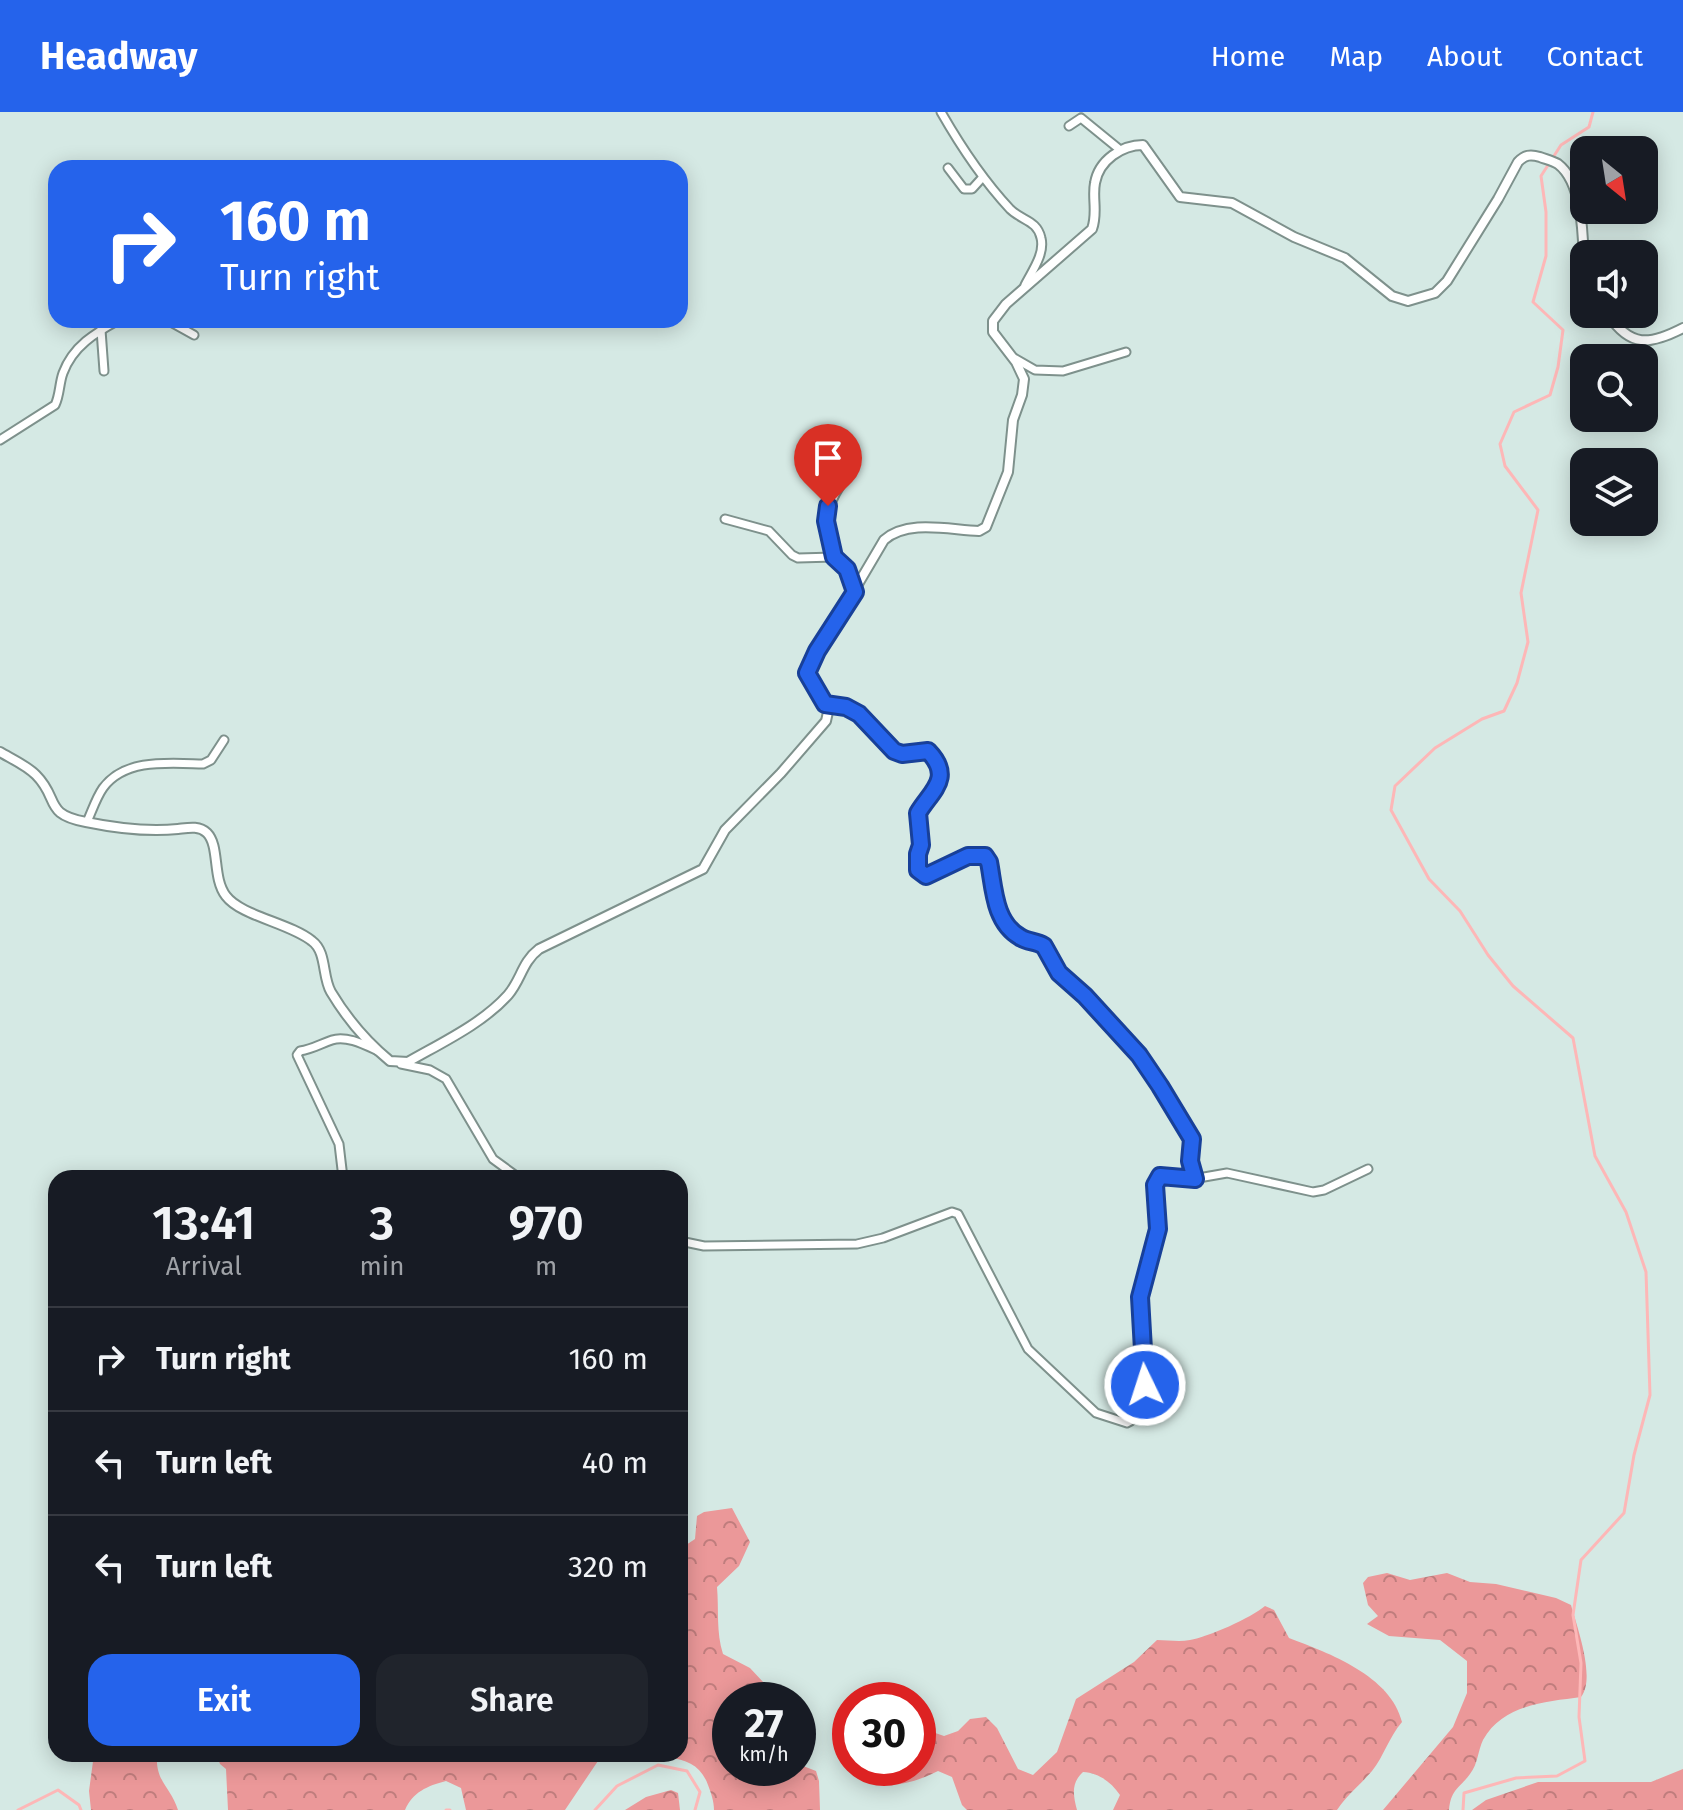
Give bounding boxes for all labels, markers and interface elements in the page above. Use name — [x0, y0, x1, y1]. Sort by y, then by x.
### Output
text: Headway — [40, 33, 197, 79]
text: Home — [1211, 40, 1285, 73]
text: Map — [1329, 40, 1383, 73]
text: About — [1427, 40, 1502, 73]
text: Contact — [1546, 40, 1643, 73]
north arrow — [1570, 136, 1658, 224]
map controls — [1570, 136, 1658, 536]
text: 160 m — [220, 188, 371, 255]
icon: right — [88, 192, 192, 296]
button: sound — [1570, 240, 1658, 328]
text: Turn right — [220, 256, 380, 300]
button: search — [1570, 344, 1658, 432]
pin — [794, 424, 862, 506]
icon: arrive — [806, 436, 850, 480]
button: layers — [1570, 448, 1658, 536]
text: 13:41 — [152, 1194, 255, 1252]
text: 3 — [370, 1194, 394, 1252]
text: 970 — [509, 1194, 584, 1252]
text: Arrival — [166, 1251, 242, 1282]
text: min — [360, 1251, 404, 1282]
text: m — [535, 1251, 557, 1282]
icon: right — [88, 1337, 132, 1381]
text: Turn right — [156, 1341, 291, 1377]
text: 160 m — [569, 1341, 648, 1377]
position arrow — [1103, 1343, 1187, 1427]
icon: left — [88, 1441, 132, 1485]
text: Turn left — [156, 1445, 272, 1481]
text: 40 m — [582, 1445, 648, 1481]
icon: left — [88, 1545, 132, 1589]
text: Turn left — [156, 1549, 272, 1585]
text: 320 m — [568, 1549, 648, 1585]
button: Exit — [88, 1654, 360, 1746]
button: Share — [376, 1654, 648, 1746]
speed limit sign: 30 — [832, 1682, 936, 1786]
text: 27 — [745, 1700, 784, 1748]
text: km/h — [739, 1742, 789, 1766]

